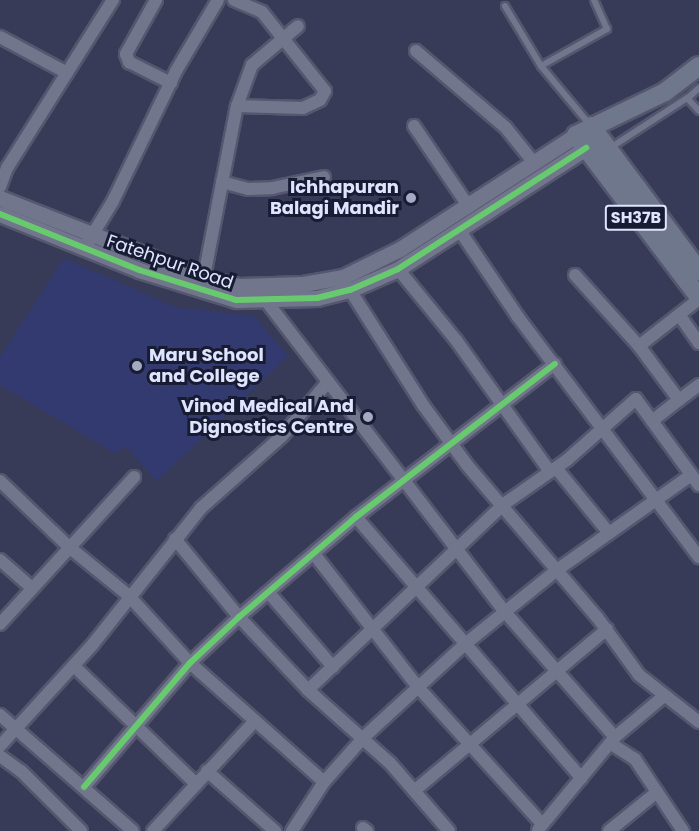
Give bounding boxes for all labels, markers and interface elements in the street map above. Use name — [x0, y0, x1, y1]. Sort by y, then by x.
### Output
place label: Ichhapuran Balagi Mandir — [270, 177, 399, 219]
marker: Ichhapuran Balagi Mandir — [404, 191, 418, 205]
road number: SH37B — [604, 205, 668, 231]
street label: Fatehpur Road — [104, 230, 236, 294]
place label: Maru School and College — [149, 345, 264, 388]
marker: Maru School and College — [130, 359, 144, 373]
place label: Vinod Medical And Dignostics Centre — [181, 396, 354, 438]
marker: Vinod Medical And Dignostics Centre — [359, 408, 377, 426]

